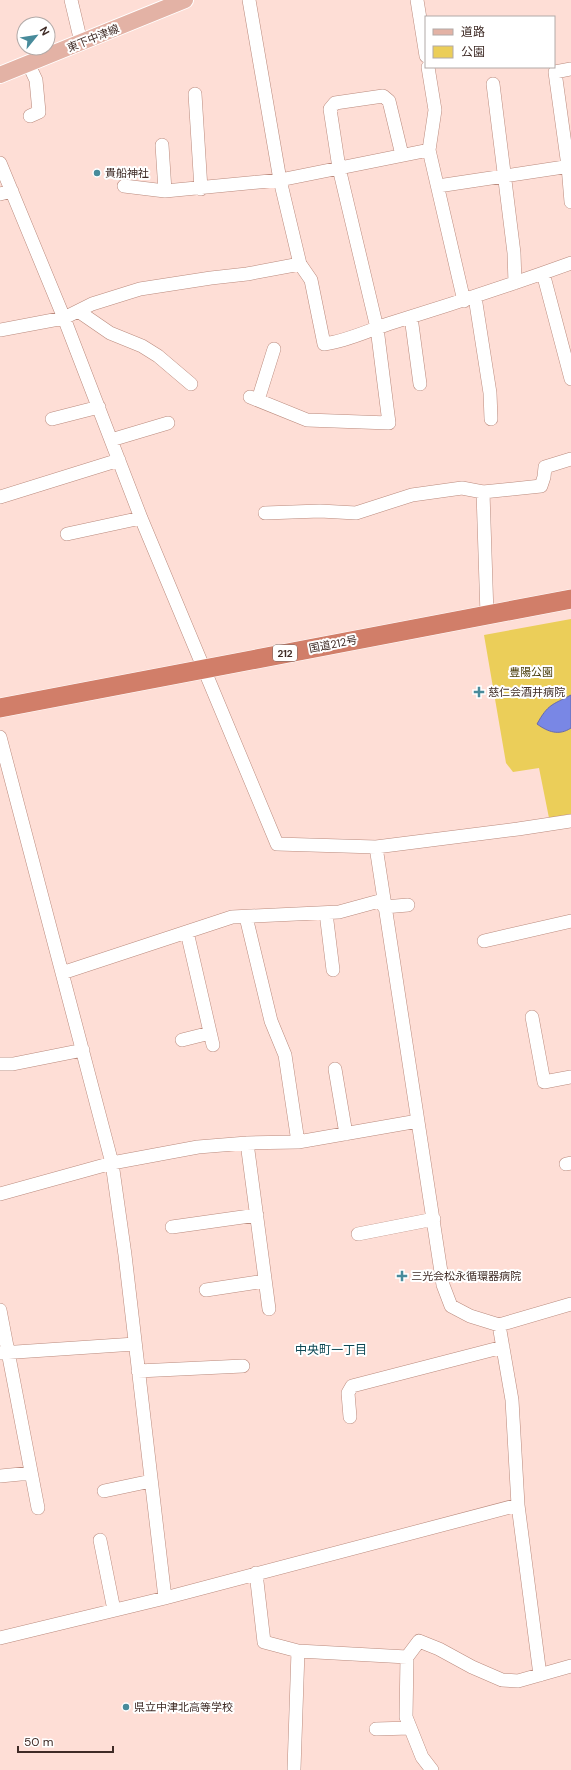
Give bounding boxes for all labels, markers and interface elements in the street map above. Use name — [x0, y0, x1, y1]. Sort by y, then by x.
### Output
north arrow — [16, 16, 56, 56]
legend — [425, 16, 555, 68]
street label: 東下中津線 — [65, 21, 121, 55]
text: N — [37, 24, 53, 38]
text: 道路 — [461, 24, 485, 40]
text: 公園 — [461, 44, 485, 60]
place label: 貴船神社 — [105, 166, 149, 180]
marker: 貴船神社 — [92, 168, 102, 178]
street label: 国道212号 — [308, 632, 358, 656]
road number: 212 — [273, 645, 297, 661]
park label: 豊陽公園 — [509, 665, 553, 679]
place label: 慈仁会酒井病院 — [488, 685, 565, 699]
marker: 慈仁会酒井病院 — [473, 686, 485, 698]
place label: 三光会松永循環器病院 — [411, 1269, 521, 1283]
marker: 三光会松永循環器病院 — [396, 1270, 408, 1282]
district label: 中央町一丁目 — [295, 1342, 367, 1358]
place label: 県立中津北高等学校 — [134, 1700, 233, 1714]
marker: 県立中津北高等学校 — [121, 1702, 131, 1712]
scale bar — [18, 1728, 113, 1754]
text: 50 m — [24, 1734, 53, 1750]

